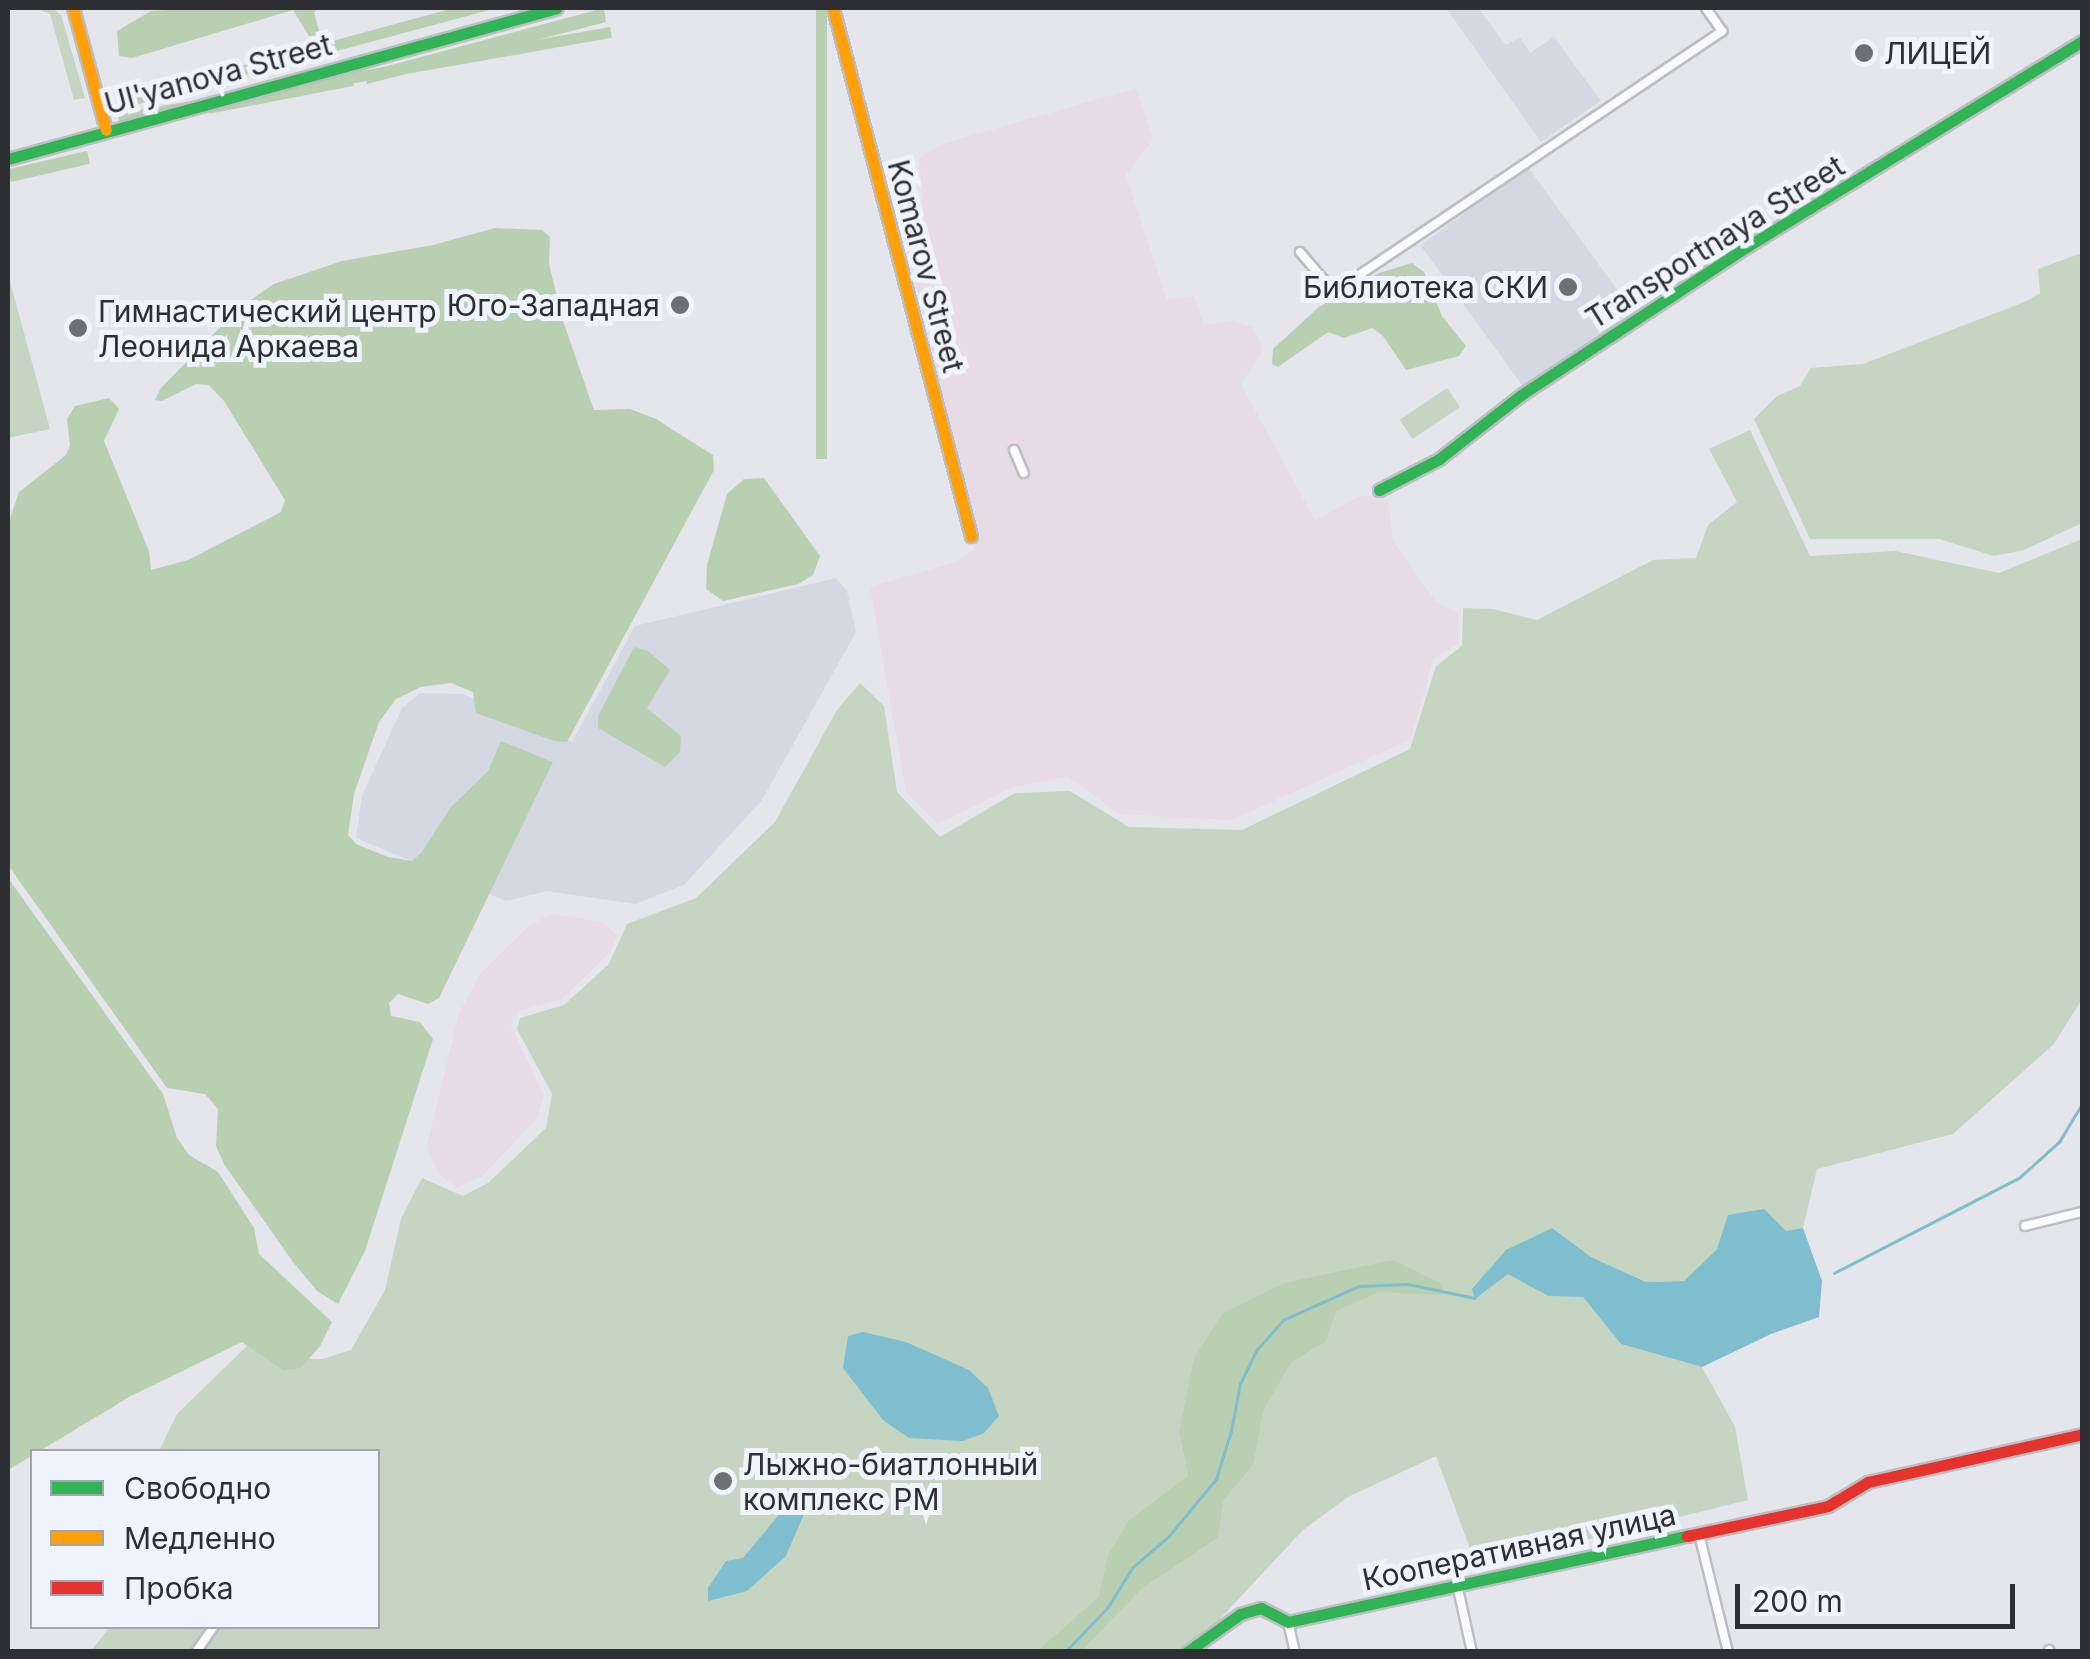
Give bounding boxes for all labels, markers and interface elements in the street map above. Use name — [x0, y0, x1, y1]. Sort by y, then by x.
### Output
street label: Ul'yanova Street — [100, 26, 336, 122]
place label: ЛИЦЕЙ — [1884, 35, 1991, 71]
marker: ЛИЦЕЙ — [1853, 42, 1875, 64]
street label: Transportnaya Street — [1579, 148, 1851, 336]
street label: Komarov Street — [880, 156, 972, 376]
place label: Библиотека СКИ — [1303, 269, 1548, 305]
marker: Библиотека СКИ — [1557, 276, 1579, 298]
place label: Юго-Западная — [447, 287, 660, 323]
place label: Гимнастический центр Леонида Аркаева — [98, 293, 436, 364]
marker: Юго-Западная — [669, 294, 691, 316]
marker: Гимнастический центр Леонида Аркаева — [67, 317, 89, 339]
place label: Лыжно-биатлонный комплекс РМ — [743, 1446, 1038, 1516]
legend — [30, 1449, 380, 1629]
text: Свободно — [124, 1470, 271, 1506]
marker: Лыжно-биатлонный комплекс РМ — [712, 1470, 734, 1492]
street label: Кооперативная улица — [1359, 1496, 1679, 1598]
text: Медленно — [124, 1520, 276, 1556]
scale bar — [1740, 1564, 2020, 1626]
text: Пробка — [124, 1570, 234, 1606]
text: 200 m — [1752, 1583, 1843, 1619]

